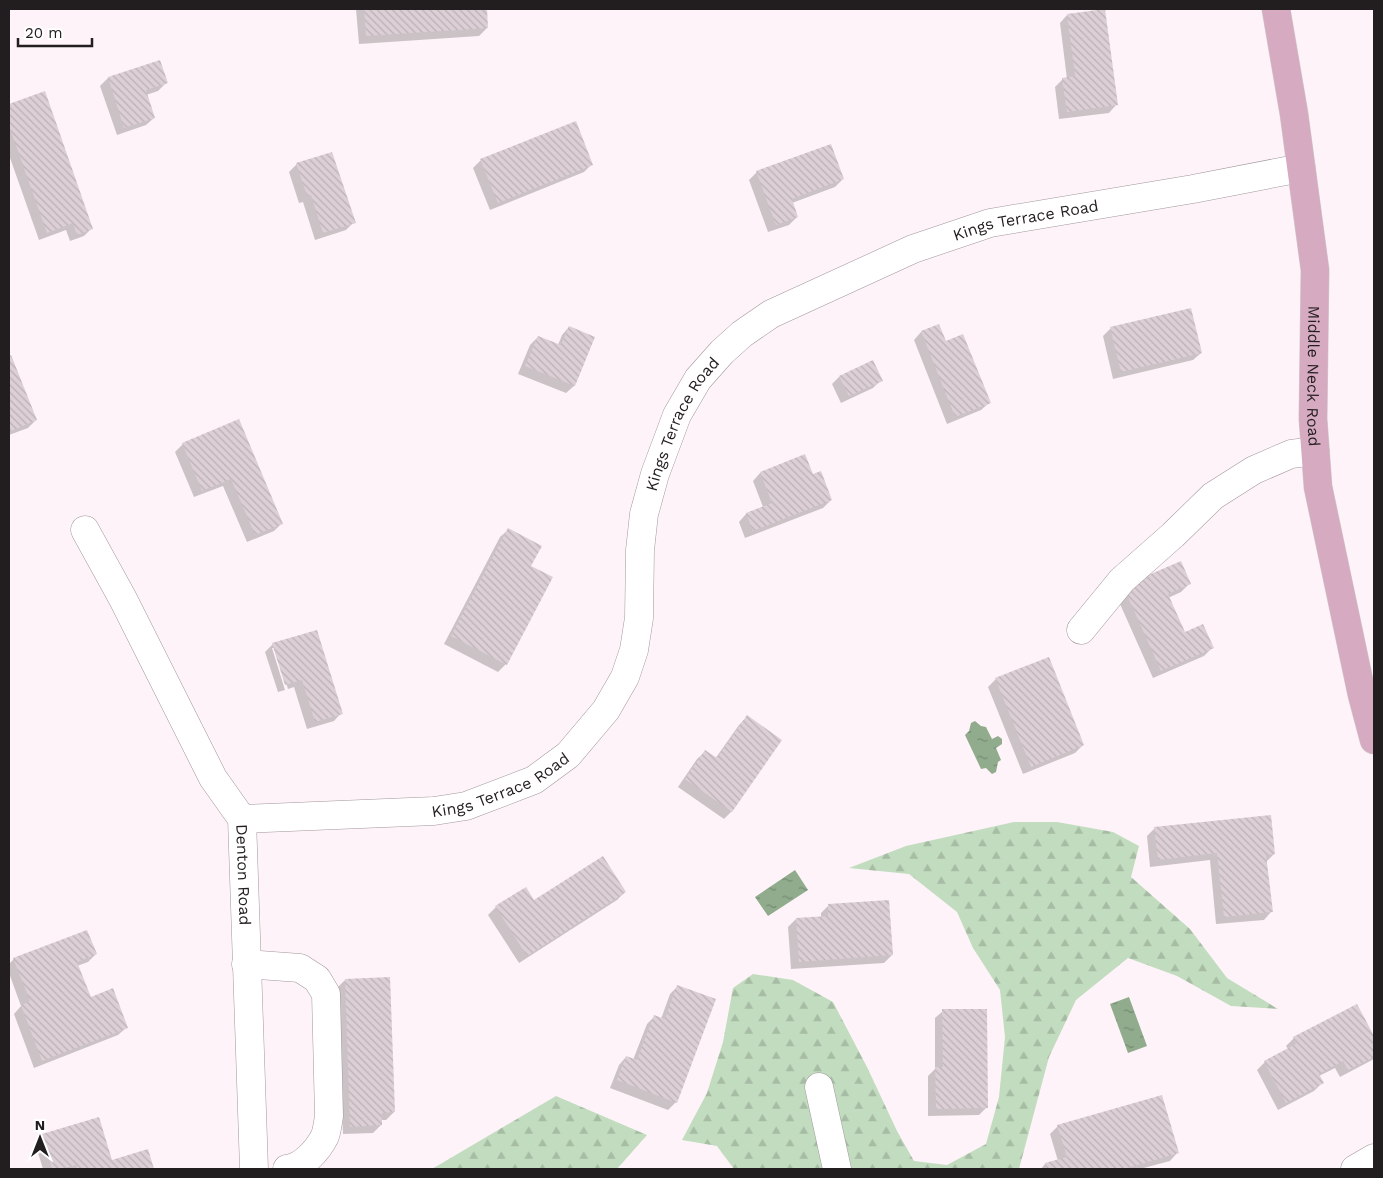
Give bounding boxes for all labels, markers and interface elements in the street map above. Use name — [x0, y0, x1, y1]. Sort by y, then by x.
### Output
scale bar — [18, 15, 91, 47]
text: 20 m — [25, 24, 63, 42]
street label: Kings Terrace Road — [950, 196, 1100, 245]
street label: Middle Neck Road — [1303, 306, 1324, 447]
street label: Kings Terrace Road — [642, 353, 723, 493]
street label: Kings Terrace Road — [430, 749, 573, 821]
street label: Denton Road — [232, 824, 255, 926]
north arrow — [15, 1113, 65, 1163]
text: N — [35, 1117, 45, 1133]

